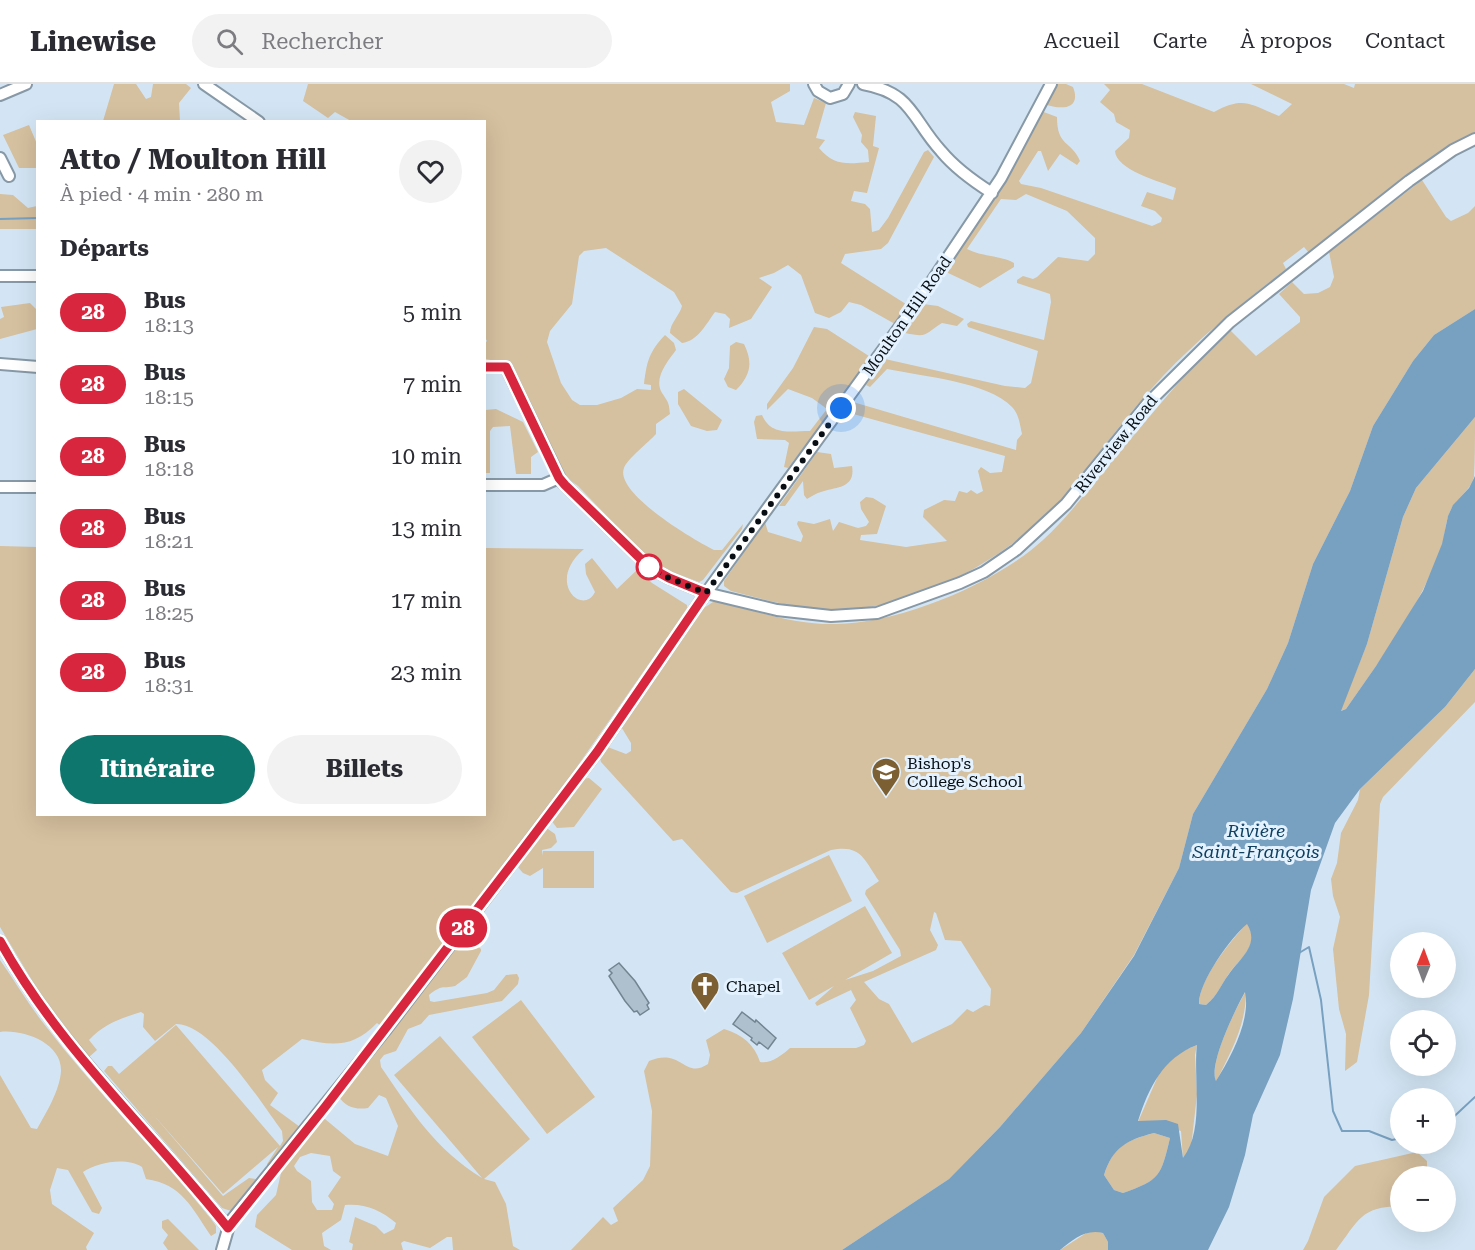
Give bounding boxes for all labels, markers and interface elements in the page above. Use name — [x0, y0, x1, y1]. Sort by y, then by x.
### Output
search box — [192, 14, 612, 68]
text: Linewise — [30, 25, 156, 58]
icon: search — [213, 25, 246, 58]
text: Rechercher — [261, 29, 383, 54]
text: Accueil — [1044, 29, 1120, 53]
text: Carte — [1153, 29, 1207, 53]
text: À propos — [1240, 29, 1332, 53]
text: Contact — [1365, 29, 1445, 53]
button: heart — [399, 140, 462, 203]
text: Atto / Moulton Hill — [60, 143, 326, 176]
text: À pied · 4 min · 280 m — [60, 182, 263, 206]
text: Départs — [60, 236, 149, 261]
street label: Moulton Hill Road — [859, 253, 955, 379]
text: Bus — [144, 288, 186, 313]
text: 28 — [81, 300, 105, 324]
text: 5 min — [403, 300, 462, 325]
text: 18:13 — [144, 313, 194, 337]
text: Bus — [144, 360, 186, 385]
text: 28 — [81, 372, 105, 396]
text: 7 min — [403, 372, 462, 397]
text: 18:15 — [144, 385, 194, 409]
street label: Riverview Road — [1071, 391, 1161, 497]
your location — [826, 393, 856, 423]
text: Bus — [144, 432, 186, 457]
text: 28 — [81, 444, 105, 468]
text: 10 min — [391, 444, 462, 469]
text: 18:18 — [144, 457, 194, 481]
text: Bus — [144, 504, 186, 529]
text: 28 — [81, 516, 105, 540]
text: 13 min — [391, 516, 462, 541]
text: 18:21 — [144, 529, 194, 553]
unlabelled marker — [636, 554, 662, 580]
text: Bus — [144, 576, 186, 601]
text: 28 — [81, 588, 105, 612]
text: 17 min — [391, 588, 462, 613]
text: 18:25 — [144, 601, 194, 625]
text: Bus — [144, 648, 186, 673]
text: 28 — [81, 660, 105, 684]
text: 23 min — [391, 660, 462, 685]
text: 18:31 — [144, 673, 194, 697]
button: Itinéraire — [60, 735, 255, 804]
button: Billets — [267, 735, 462, 804]
place label: Bishop's College School — [907, 754, 1023, 791]
school or university icon: Bishop's College School — [870, 756, 902, 798]
water label: Rivière Saint-François — [1191, 820, 1320, 862]
line badge: 28 — [436, 908, 490, 948]
text: 28 — [451, 916, 475, 940]
north arrow — [1390, 932, 1456, 998]
map controls — [1390, 932, 1456, 1232]
church icon: Chapel — [689, 970, 721, 1012]
place label: Chapel — [726, 977, 781, 996]
button: locate — [1390, 1010, 1456, 1076]
button: + — [1390, 1088, 1456, 1154]
button: − — [1390, 1166, 1456, 1232]

